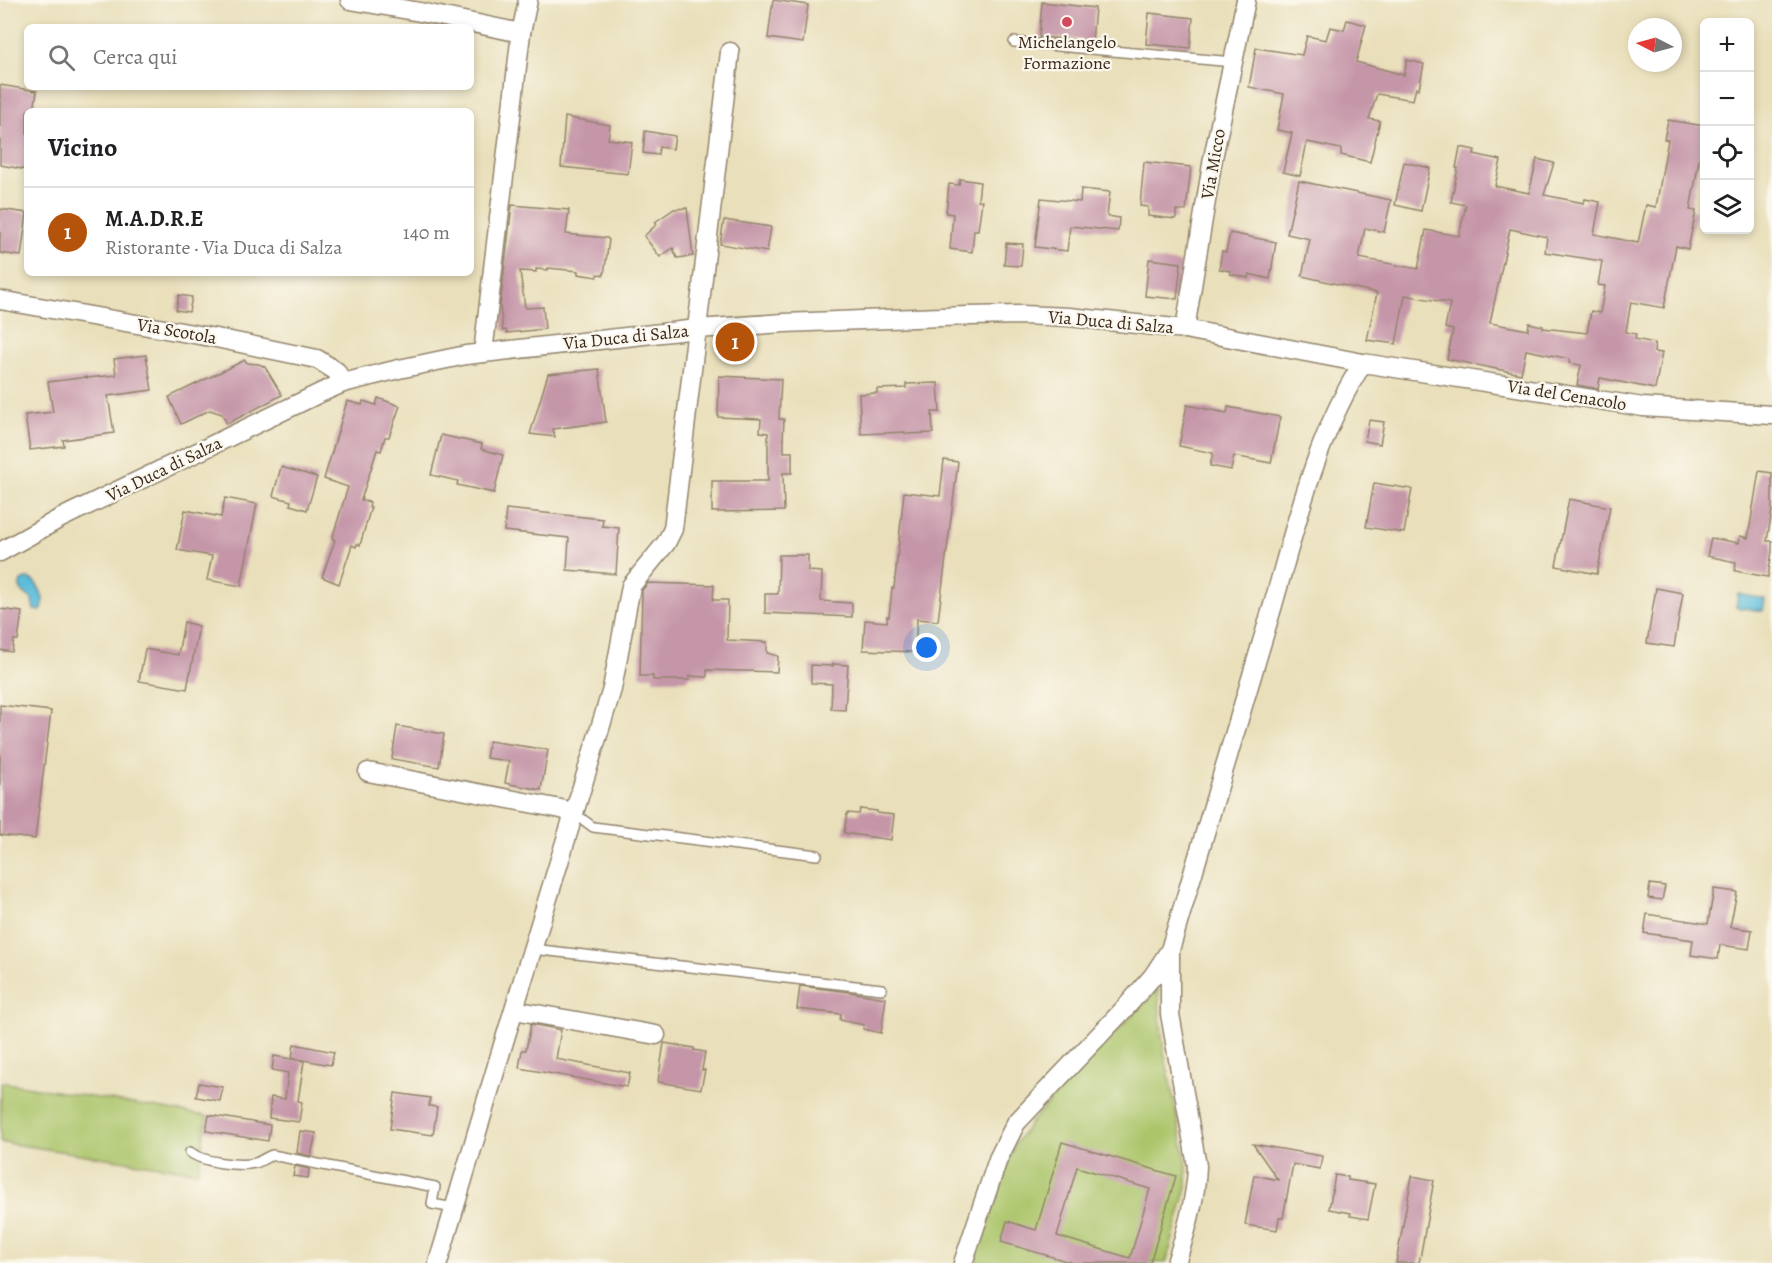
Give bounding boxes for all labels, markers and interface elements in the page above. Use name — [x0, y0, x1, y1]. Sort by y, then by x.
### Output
marker: Michelangelo Formazione — [1060, 15, 1074, 29]
north arrow — [1628, 18, 1682, 72]
map controls — [1700, 18, 1754, 234]
button: + — [1700, 18, 1754, 72]
search box — [24, 24, 474, 90]
place label: Michelangelo Formazione — [1018, 30, 1116, 75]
icon: search — [45, 41, 78, 74]
text: Cerca qui — [93, 42, 178, 72]
button: − — [1700, 72, 1754, 126]
button: locate — [1700, 126, 1754, 180]
street label: Via Micco — [1195, 127, 1231, 202]
text: Vicino — [48, 130, 117, 165]
button: layers — [1700, 180, 1754, 234]
text: M.A.D.R.E — [105, 204, 203, 234]
text: 1 — [64, 219, 71, 246]
text: 140 m — [403, 219, 450, 246]
text: Ristorante · Via Duca di Salza — [105, 234, 342, 261]
street label: Via Duca di Salza — [1046, 304, 1175, 339]
street label: Via Scotola — [134, 312, 219, 350]
street label: Via Duca di Salza — [561, 318, 691, 356]
pin: 1 — [716, 320, 754, 364]
street label: Via del Cenacolo — [1505, 374, 1628, 416]
street label: Via Duca di Salza — [101, 430, 226, 508]
your location — [912, 633, 941, 662]

